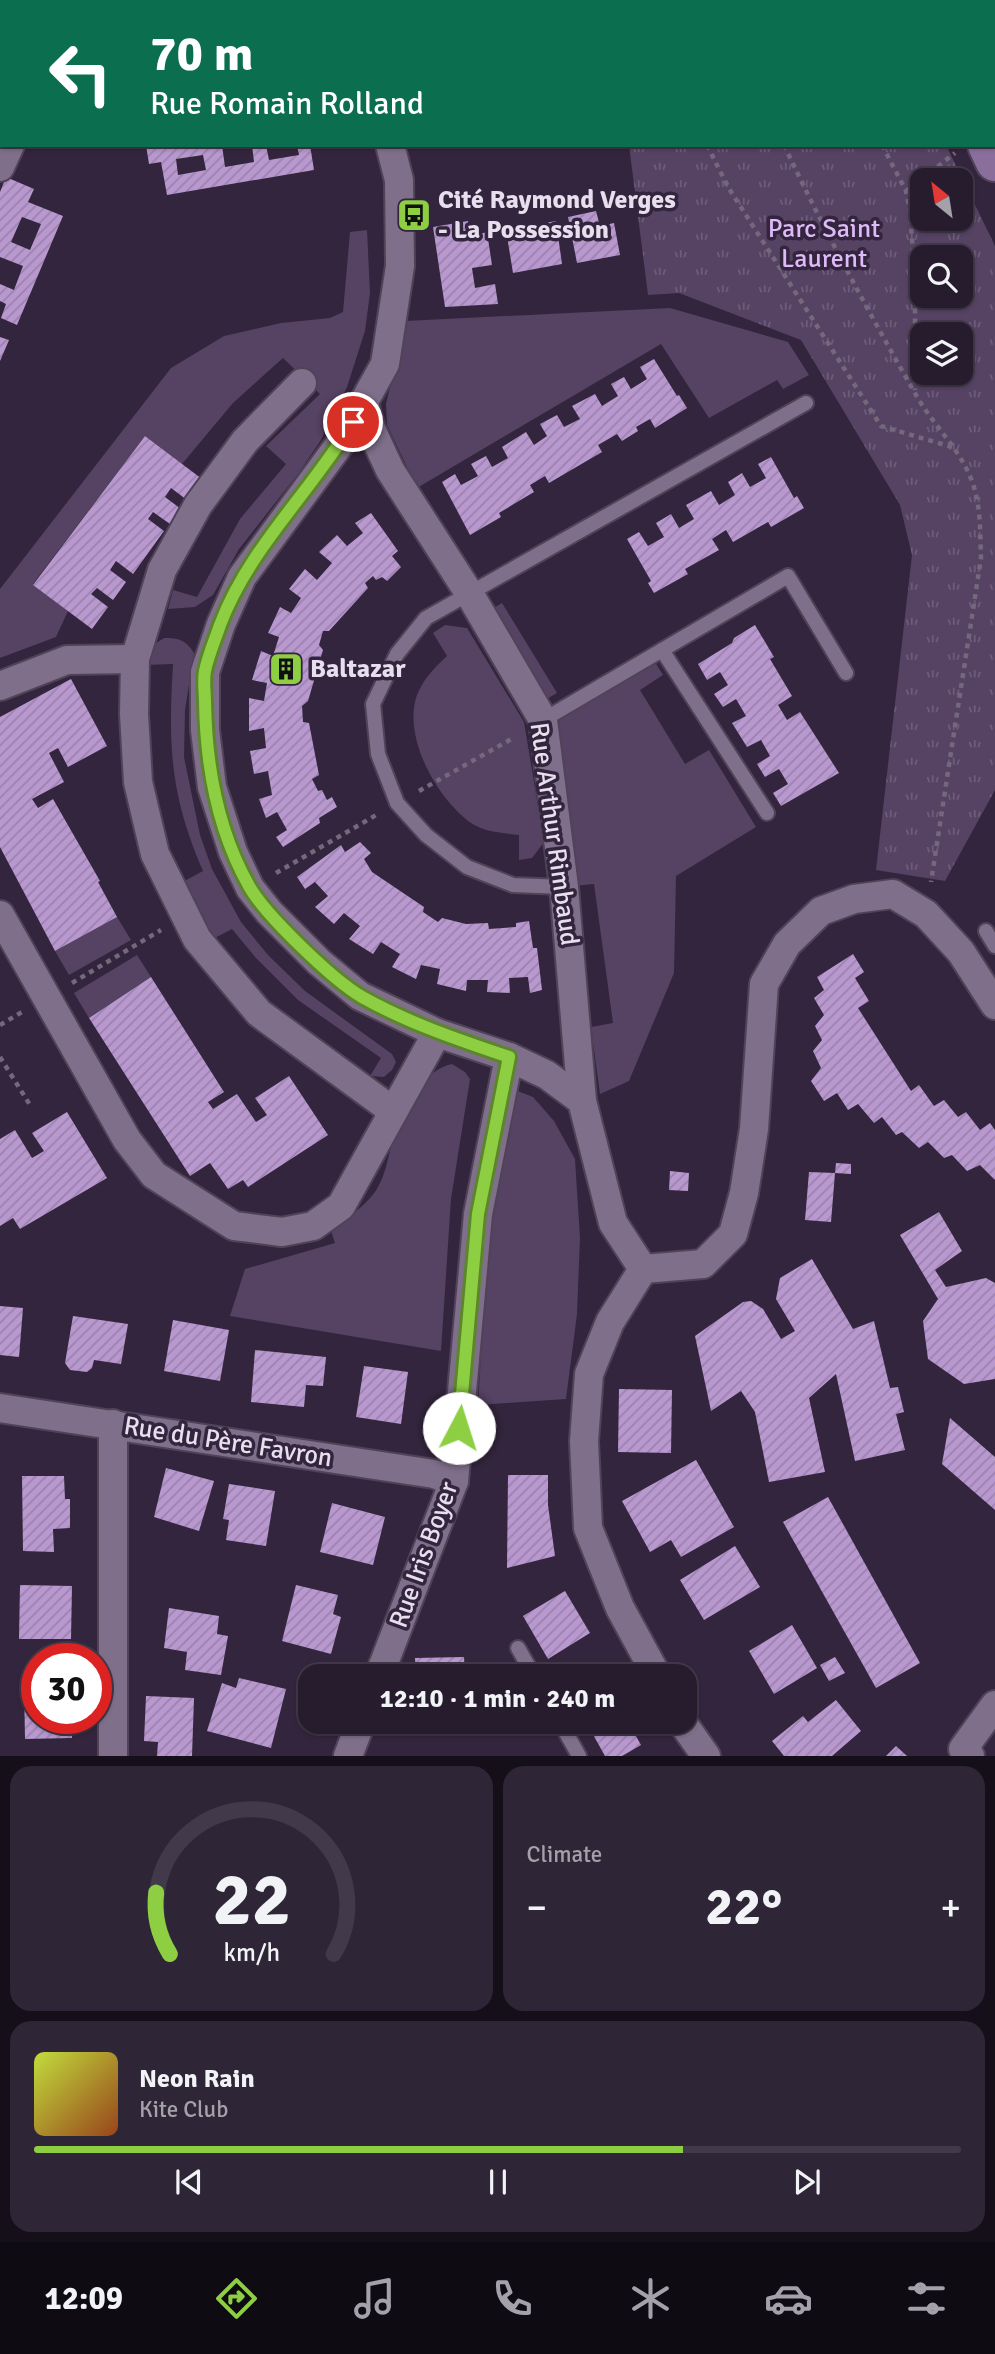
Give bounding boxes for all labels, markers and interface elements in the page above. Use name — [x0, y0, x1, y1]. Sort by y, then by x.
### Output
text: 70 m — [150, 24, 253, 84]
icon: left — [35, 28, 126, 119]
text: Rue Romain Rolland — [150, 84, 424, 123]
north arrow — [910, 168, 973, 231]
map controls — [910, 168, 973, 385]
place label: Cité Raymond Verges - La Possession — [438, 184, 676, 246]
bus stop icon: Cité Raymond Verges - La Possession — [395, 196, 433, 234]
park label: Parc Saint Laurent — [768, 213, 880, 275]
button: search — [910, 245, 973, 308]
button: layers — [910, 322, 973, 385]
pin — [323, 392, 383, 452]
icon: arrive — [334, 403, 372, 441]
building icon: Baltazar — [267, 650, 305, 688]
place label: Baltazar — [310, 653, 406, 685]
street label: Rue Arthur Rimbaud — [522, 720, 586, 948]
position arrow — [422, 1391, 496, 1465]
street label: Rue du Père Favron — [121, 1410, 335, 1474]
street label: Rue Iris Boyer — [383, 1477, 465, 1632]
speed limit sign: 30 — [21, 1643, 112, 1734]
text: 12:10 · 1 min · 240 m — [380, 1683, 615, 1715]
text: Climate — [527, 1840, 602, 1869]
text: 22 — [212, 1857, 291, 1946]
text: 22° — [705, 1875, 782, 1939]
text: − — [527, 1884, 547, 1931]
text: + — [940, 1884, 961, 1931]
text: km/h — [223, 1937, 280, 1968]
text: Neon Rain — [139, 2063, 255, 2095]
text: Kite Club — [139, 2095, 228, 2124]
icon: previous — [170, 2163, 208, 2201]
icon: pause — [479, 2163, 517, 2201]
icon: next — [788, 2163, 826, 2201]
icon: directions — [212, 2274, 261, 2323]
icon: music — [350, 2274, 399, 2323]
icon: phone — [488, 2274, 537, 2323]
icon: climate — [626, 2274, 675, 2323]
icon: car — [764, 2274, 813, 2323]
icon: filters — [902, 2274, 951, 2323]
text: 12:09 — [44, 2279, 123, 2318]

